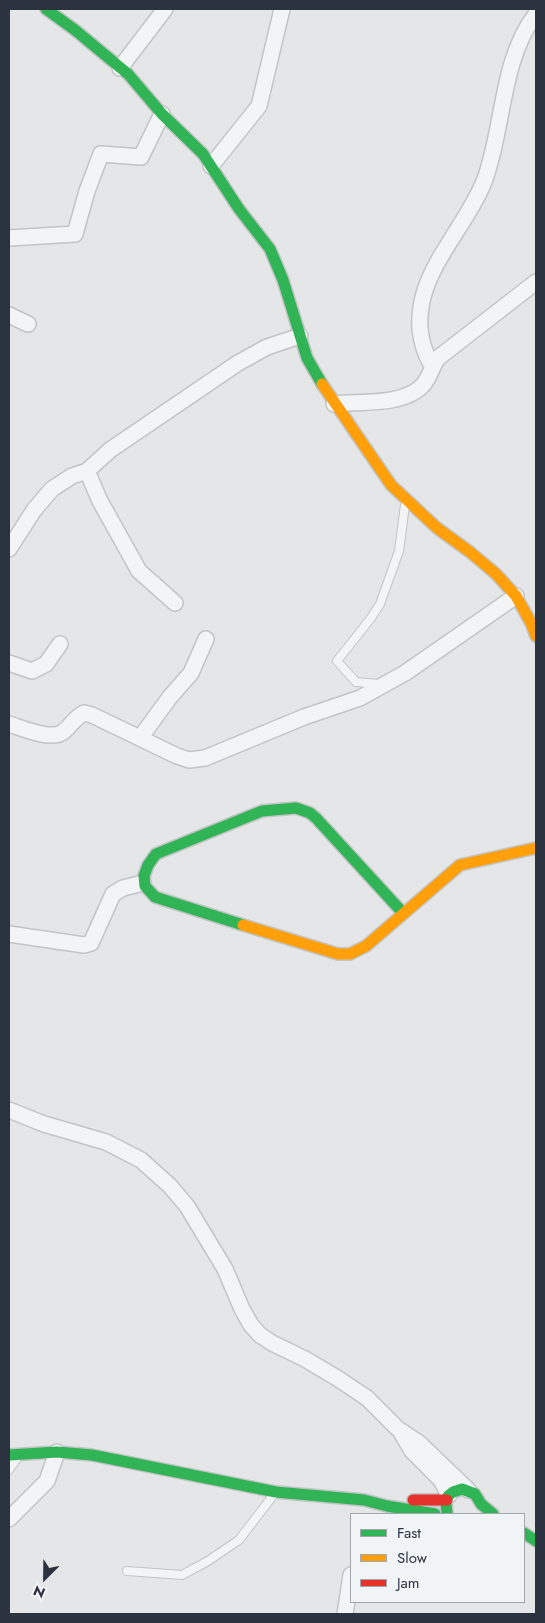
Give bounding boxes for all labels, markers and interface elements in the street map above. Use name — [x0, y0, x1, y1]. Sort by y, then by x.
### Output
legend — [350, 1513, 525, 1603]
text: Fast — [397, 1522, 421, 1544]
text: Slow — [397, 1547, 427, 1569]
north arrow — [20, 1553, 70, 1603]
text: Jam — [397, 1572, 420, 1594]
text: N — [30, 1580, 48, 1603]

